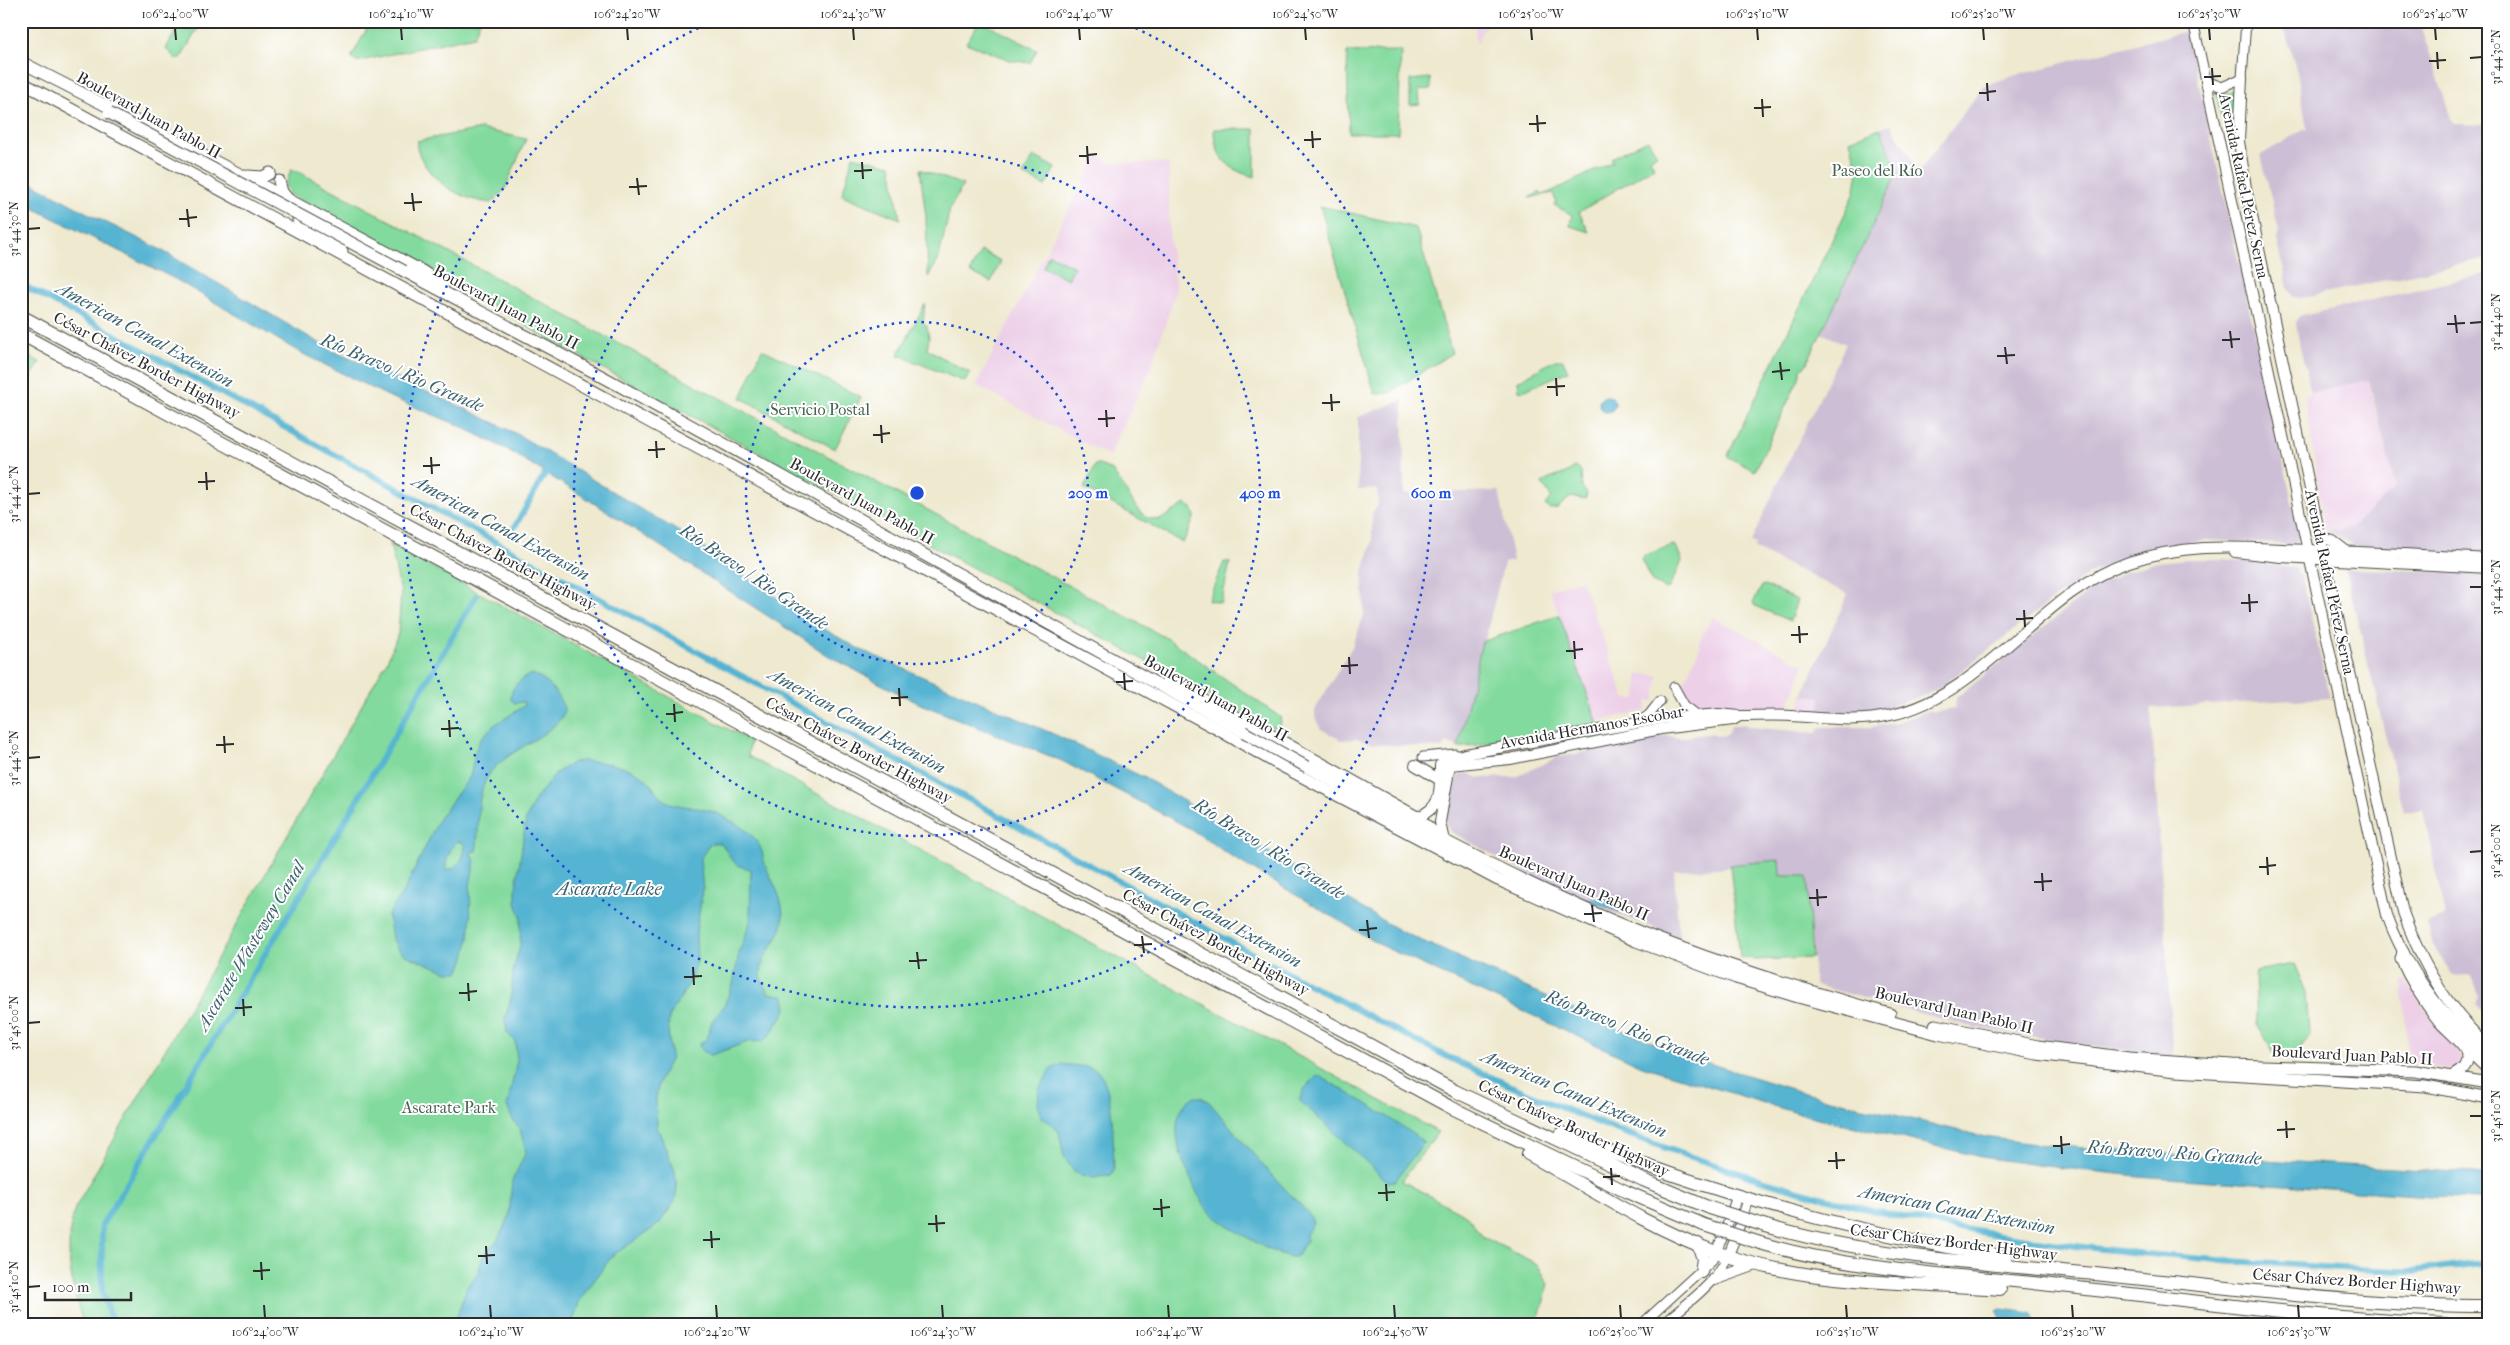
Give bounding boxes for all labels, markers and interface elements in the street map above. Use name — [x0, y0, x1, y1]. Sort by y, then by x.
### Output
text: 106°24'00"W — [141, 7, 210, 21]
text: 106°24'10"W — [369, 7, 435, 21]
text: 106°24'20"W — [594, 7, 662, 21]
text: 106°24'30"W — [820, 7, 887, 21]
text: 106°24'40"W — [1045, 7, 1114, 21]
text: 106°24'50"W — [1272, 7, 1339, 21]
text: 106°25'00"W — [1498, 7, 1565, 21]
text: 106°25'10"W — [1726, 7, 1790, 21]
text: 106°25'20"W — [1951, 7, 2017, 21]
text: 106°25'30"W — [2177, 7, 2242, 21]
text: 106°25'40"W — [2402, 7, 2469, 21]
text: 31°44'30"N — [2489, 29, 2503, 85]
street label: Boulevard Juan Pablo II — [74, 67, 224, 163]
street label: Avenida Rafael Pérez Serna — [2215, 91, 2273, 281]
park label: Paseo del Río — [1832, 161, 1923, 180]
text: 31°44'30"N — [7, 201, 21, 257]
street label: Boulevard Juan Pablo II — [430, 261, 582, 353]
water label: American Canal Extension — [51, 277, 237, 392]
text: 31°44'40"N — [2489, 293, 2503, 351]
street label: César Chávez Border Highway — [50, 308, 244, 423]
water label: Río Bravo / Rio Grande — [317, 329, 487, 417]
park label: Servicio Postal — [770, 400, 870, 419]
street label: Boulevard Juan Pablo II — [787, 453, 937, 549]
text: 31°44'40"N — [7, 465, 21, 523]
water label: American Canal Extension — [407, 470, 593, 585]
centre of rings — [908, 484, 926, 502]
text: 200 m — [1068, 484, 1108, 502]
text: 400 m — [1238, 484, 1281, 502]
text: 600 m — [1411, 484, 1452, 502]
street label: Avenida Rafael Pérez Serna — [2301, 487, 2359, 677]
street label: César Chávez Border Highway — [406, 500, 600, 615]
water label: Río Bravo / Rio Grande — [675, 519, 833, 635]
text: 31°44'50"N — [2489, 559, 2503, 615]
street label: Boulevard Juan Pablo II — [1141, 650, 1291, 746]
water label: American Canal Extension — [763, 663, 949, 778]
street label: César Chávez Border Highway — [762, 693, 956, 808]
street label: Avenida Hermanos Escobar — [1497, 701, 1686, 753]
text: 31°44'50"N — [7, 730, 21, 786]
water label: Río Bravo / Rio Grande — [1189, 793, 1349, 905]
text: 31°45'00"N — [2489, 823, 2503, 879]
street label: Boulevard Juan Pablo II — [1496, 841, 1652, 925]
water label: Ascarate Wasteway Canal — [191, 856, 311, 1036]
water label: American Canal Extension — [1119, 857, 1305, 972]
water label: Ascarate Lake — [554, 879, 662, 900]
street label: César Chávez Border Highway — [1119, 885, 1313, 1000]
street label: Boulevard Juan Pablo II — [1873, 983, 2035, 1037]
water label: Río Bravo / Rio Grande — [1541, 985, 1713, 1071]
text: 31°45'00"N — [7, 995, 21, 1051]
street label: Boulevard Juan Pablo II — [2271, 1041, 2433, 1069]
water label: American Canal Extension — [1476, 1045, 1670, 1143]
street label: César Chávez Border Highway — [1475, 1075, 1673, 1181]
text: 31°45'10"N — [2489, 1090, 2503, 1142]
park label: Ascarate Park — [401, 1098, 497, 1117]
water label: Río Bravo / Rio Grande — [2085, 1136, 2263, 1170]
water label: American Canal Extension — [1855, 1180, 2057, 1239]
street label: César Chávez Border Highway — [1849, 1220, 2059, 1264]
text: 31°45'10"N — [7, 1261, 21, 1313]
street label: César Chávez Border Highway — [2252, 1264, 2462, 1298]
scale bar — [45, 1270, 131, 1302]
text: 100 m — [52, 1278, 90, 1296]
text: 106°24'00"W — [231, 1325, 300, 1339]
text: 106°24'10"W — [459, 1325, 525, 1339]
text: 106°24'20"W — [684, 1325, 752, 1339]
text: 106°24'30"W — [910, 1325, 977, 1339]
text: 106°24'40"W — [1135, 1325, 1204, 1339]
text: 106°24'50"W — [1362, 1325, 1429, 1339]
text: 106°25'00"W — [1588, 1325, 1655, 1339]
text: 106°25'10"W — [1816, 1325, 1880, 1339]
text: 106°25'20"W — [2041, 1325, 2107, 1339]
text: 106°25'30"W — [2267, 1325, 2332, 1339]

